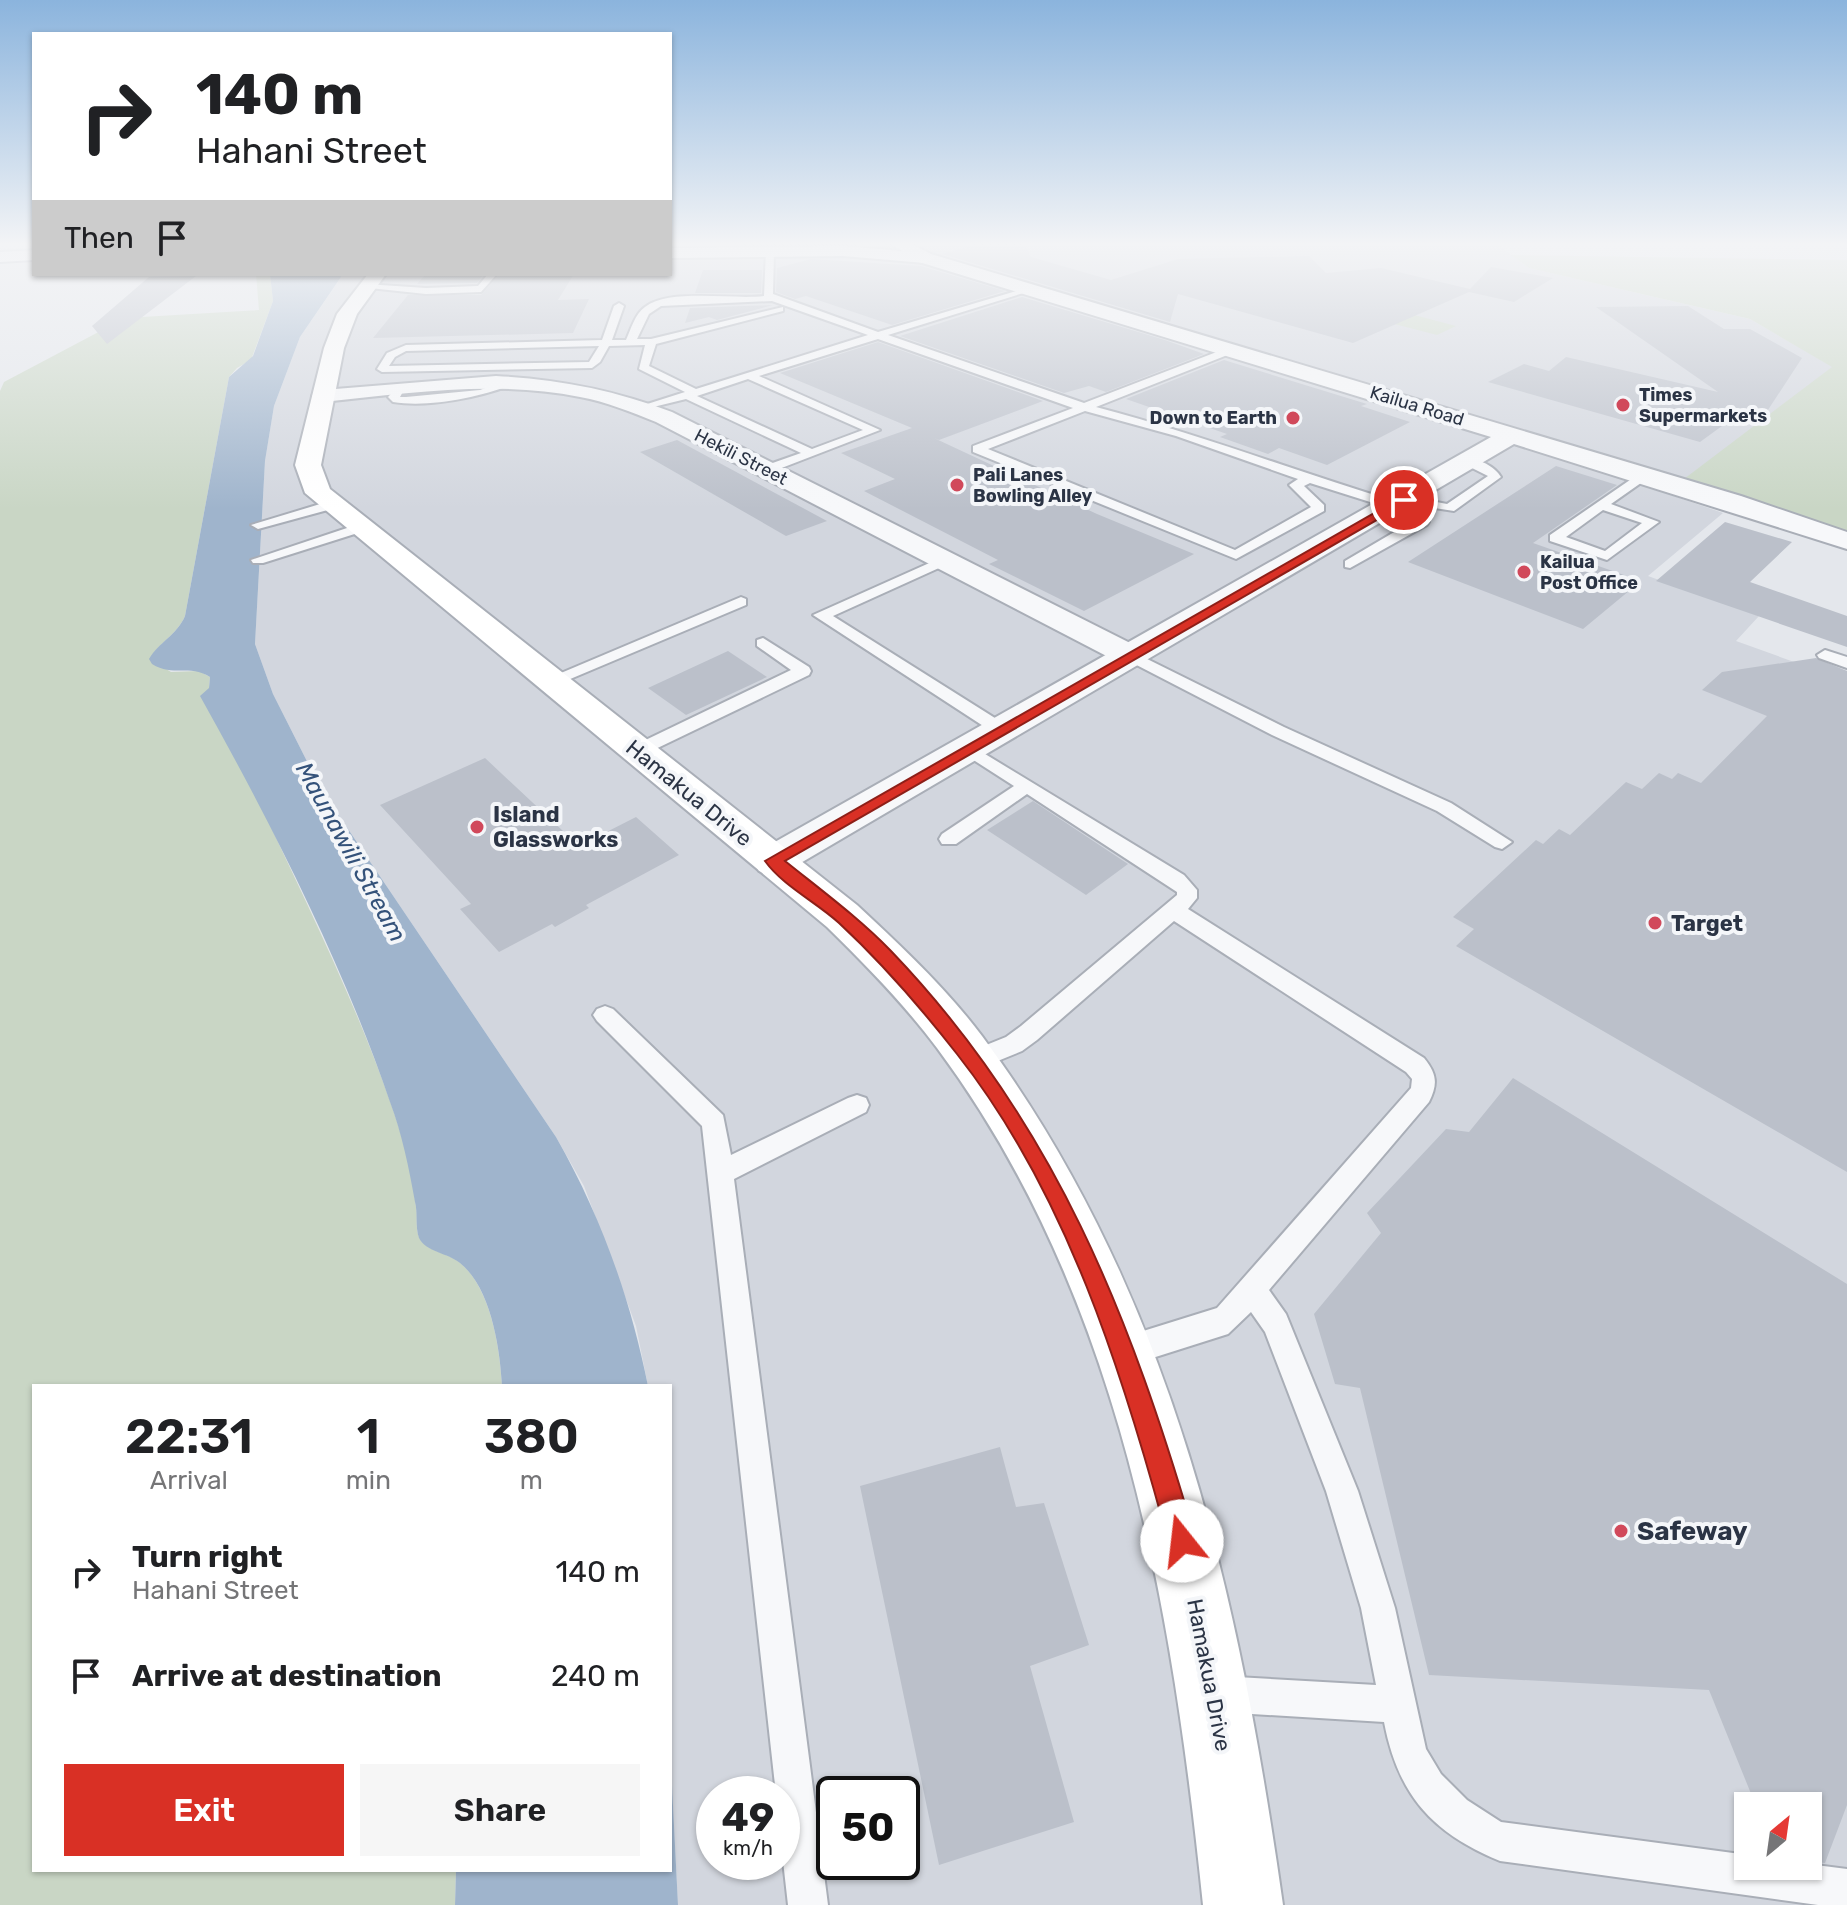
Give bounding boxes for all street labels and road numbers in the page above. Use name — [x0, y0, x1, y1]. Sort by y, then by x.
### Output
street label: Kailua Road — [1367, 381, 1467, 431]
street label: Hekili Street — [691, 424, 791, 490]
street label: Hamakua Drive — [620, 734, 758, 852]
street label: Hamakua Drive — [1181, 1597, 1237, 1753]

